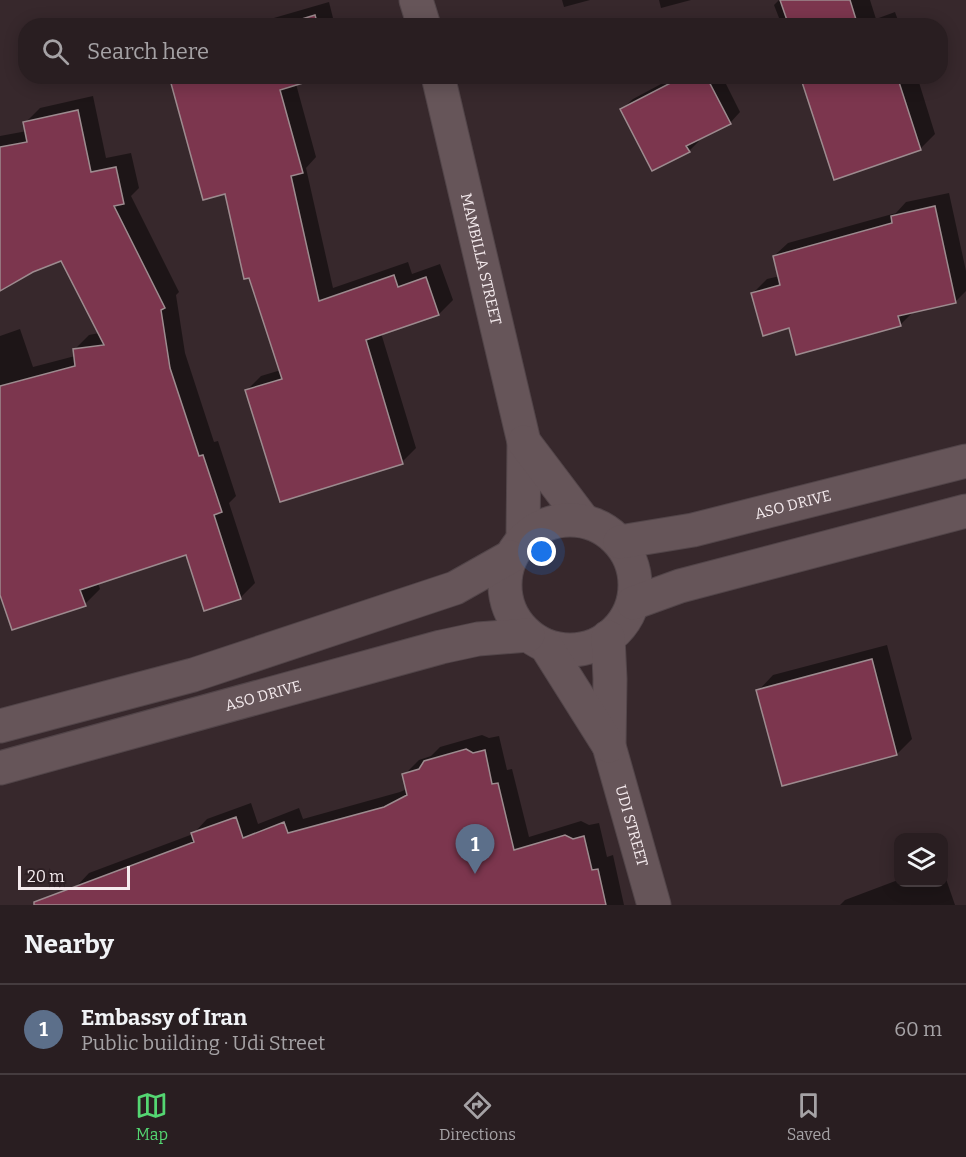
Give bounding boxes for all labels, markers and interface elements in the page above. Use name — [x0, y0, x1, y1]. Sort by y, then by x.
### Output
search box — [18, 18, 948, 84]
icon: search — [39, 35, 72, 68]
text: Search here — [87, 38, 209, 65]
street label: MAMBILLA STREET — [457, 191, 505, 327]
street label: ASO DRIVE — [753, 486, 833, 523]
your location — [527, 537, 556, 566]
street label: ASO DRIVE — [223, 677, 303, 715]
street label: UDI STREET — [612, 783, 652, 869]
pin: 1 — [456, 824, 494, 874]
map controls — [894, 833, 948, 887]
button: layers — [894, 833, 948, 887]
scale bar — [18, 863, 130, 890]
text: 20 m — [27, 867, 64, 886]
text: Nearby — [24, 929, 114, 960]
text: Embassy of Iran — [81, 1004, 247, 1031]
text: 1 — [39, 1017, 48, 1041]
text: 60 m — [894, 1017, 942, 1041]
text: Public building · Udi Street — [81, 1031, 325, 1055]
tab: Map — [135, 1089, 168, 1144]
tab: Directions — [439, 1089, 516, 1144]
tab: Saved — [787, 1089, 831, 1144]

